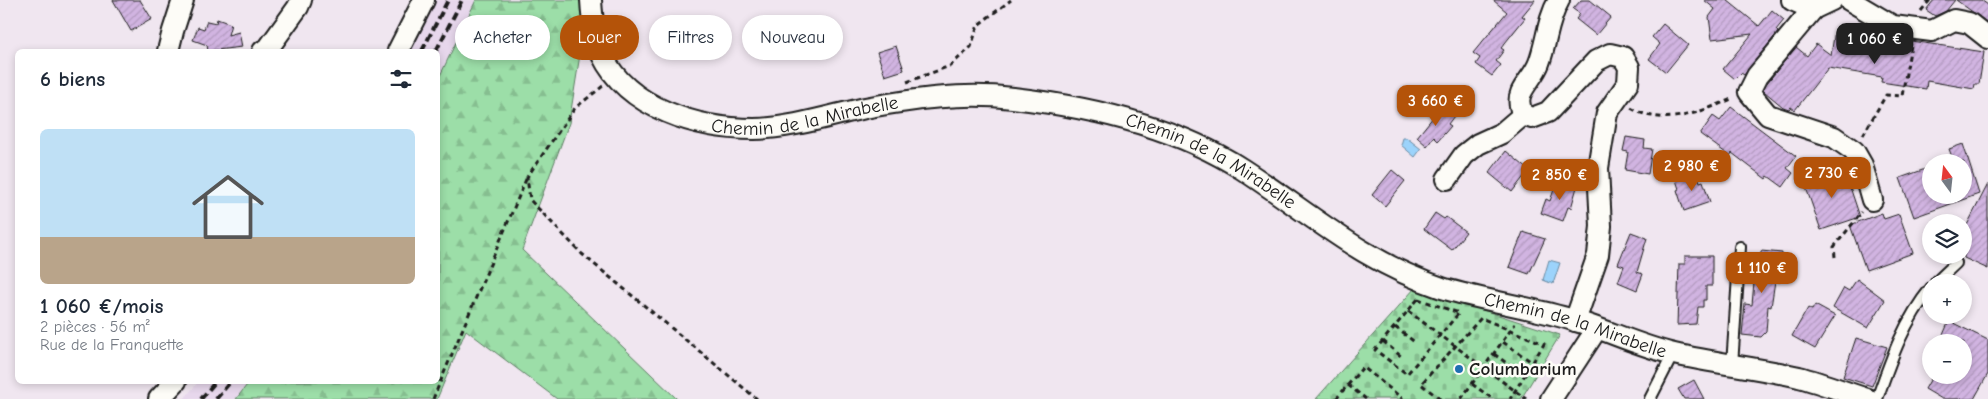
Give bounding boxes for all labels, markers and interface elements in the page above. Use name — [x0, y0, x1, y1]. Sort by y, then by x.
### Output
chip: Acheter — [455, 15, 550, 60]
chip: Louer — [560, 15, 639, 60]
chip: Filtres — [649, 15, 732, 60]
chip: Nouveau — [742, 15, 843, 60]
pin: 1 060 € — [1829, 22, 1921, 65]
text: 1 060 € — [1847, 30, 1903, 48]
icon: filters — [387, 65, 415, 93]
text: 6 biens — [40, 67, 105, 91]
pin: 3 660 € — [1390, 84, 1482, 127]
street label: Chemin de la Mirabelle — [710, 91, 900, 140]
text: 3 660 € — [1408, 92, 1464, 110]
street label: Chemin de la Mirabelle — [1123, 109, 1300, 214]
pin: 2 980 € — [1646, 150, 1738, 192]
north arrow — [1922, 154, 1972, 204]
map controls — [1922, 154, 1972, 384]
pin: 2 730 € — [1786, 156, 1878, 199]
text: 2 980 € — [1664, 157, 1720, 175]
pin: 2 850 € — [1514, 158, 1606, 201]
icon: home — [183, 162, 273, 252]
text: 2 730 € — [1805, 164, 1859, 182]
text: 2 850 € — [1532, 166, 1588, 184]
button: layers — [1922, 214, 1972, 264]
pin: 1 110 € — [1716, 252, 1808, 294]
text: 1 110 € — [1737, 259, 1787, 277]
button: + — [1922, 274, 1972, 324]
street label: Chemin de la Mirabelle — [1482, 288, 1669, 363]
text: 1 060 €/mois — [40, 294, 163, 318]
text: 2 pièces · 56 m² — [40, 318, 150, 336]
button: − — [1922, 334, 1972, 384]
text: Rue de la Franquette — [40, 336, 184, 354]
place label: Columbarium — [1469, 358, 1577, 380]
marker: Columbarium — [1453, 363, 1465, 375]

